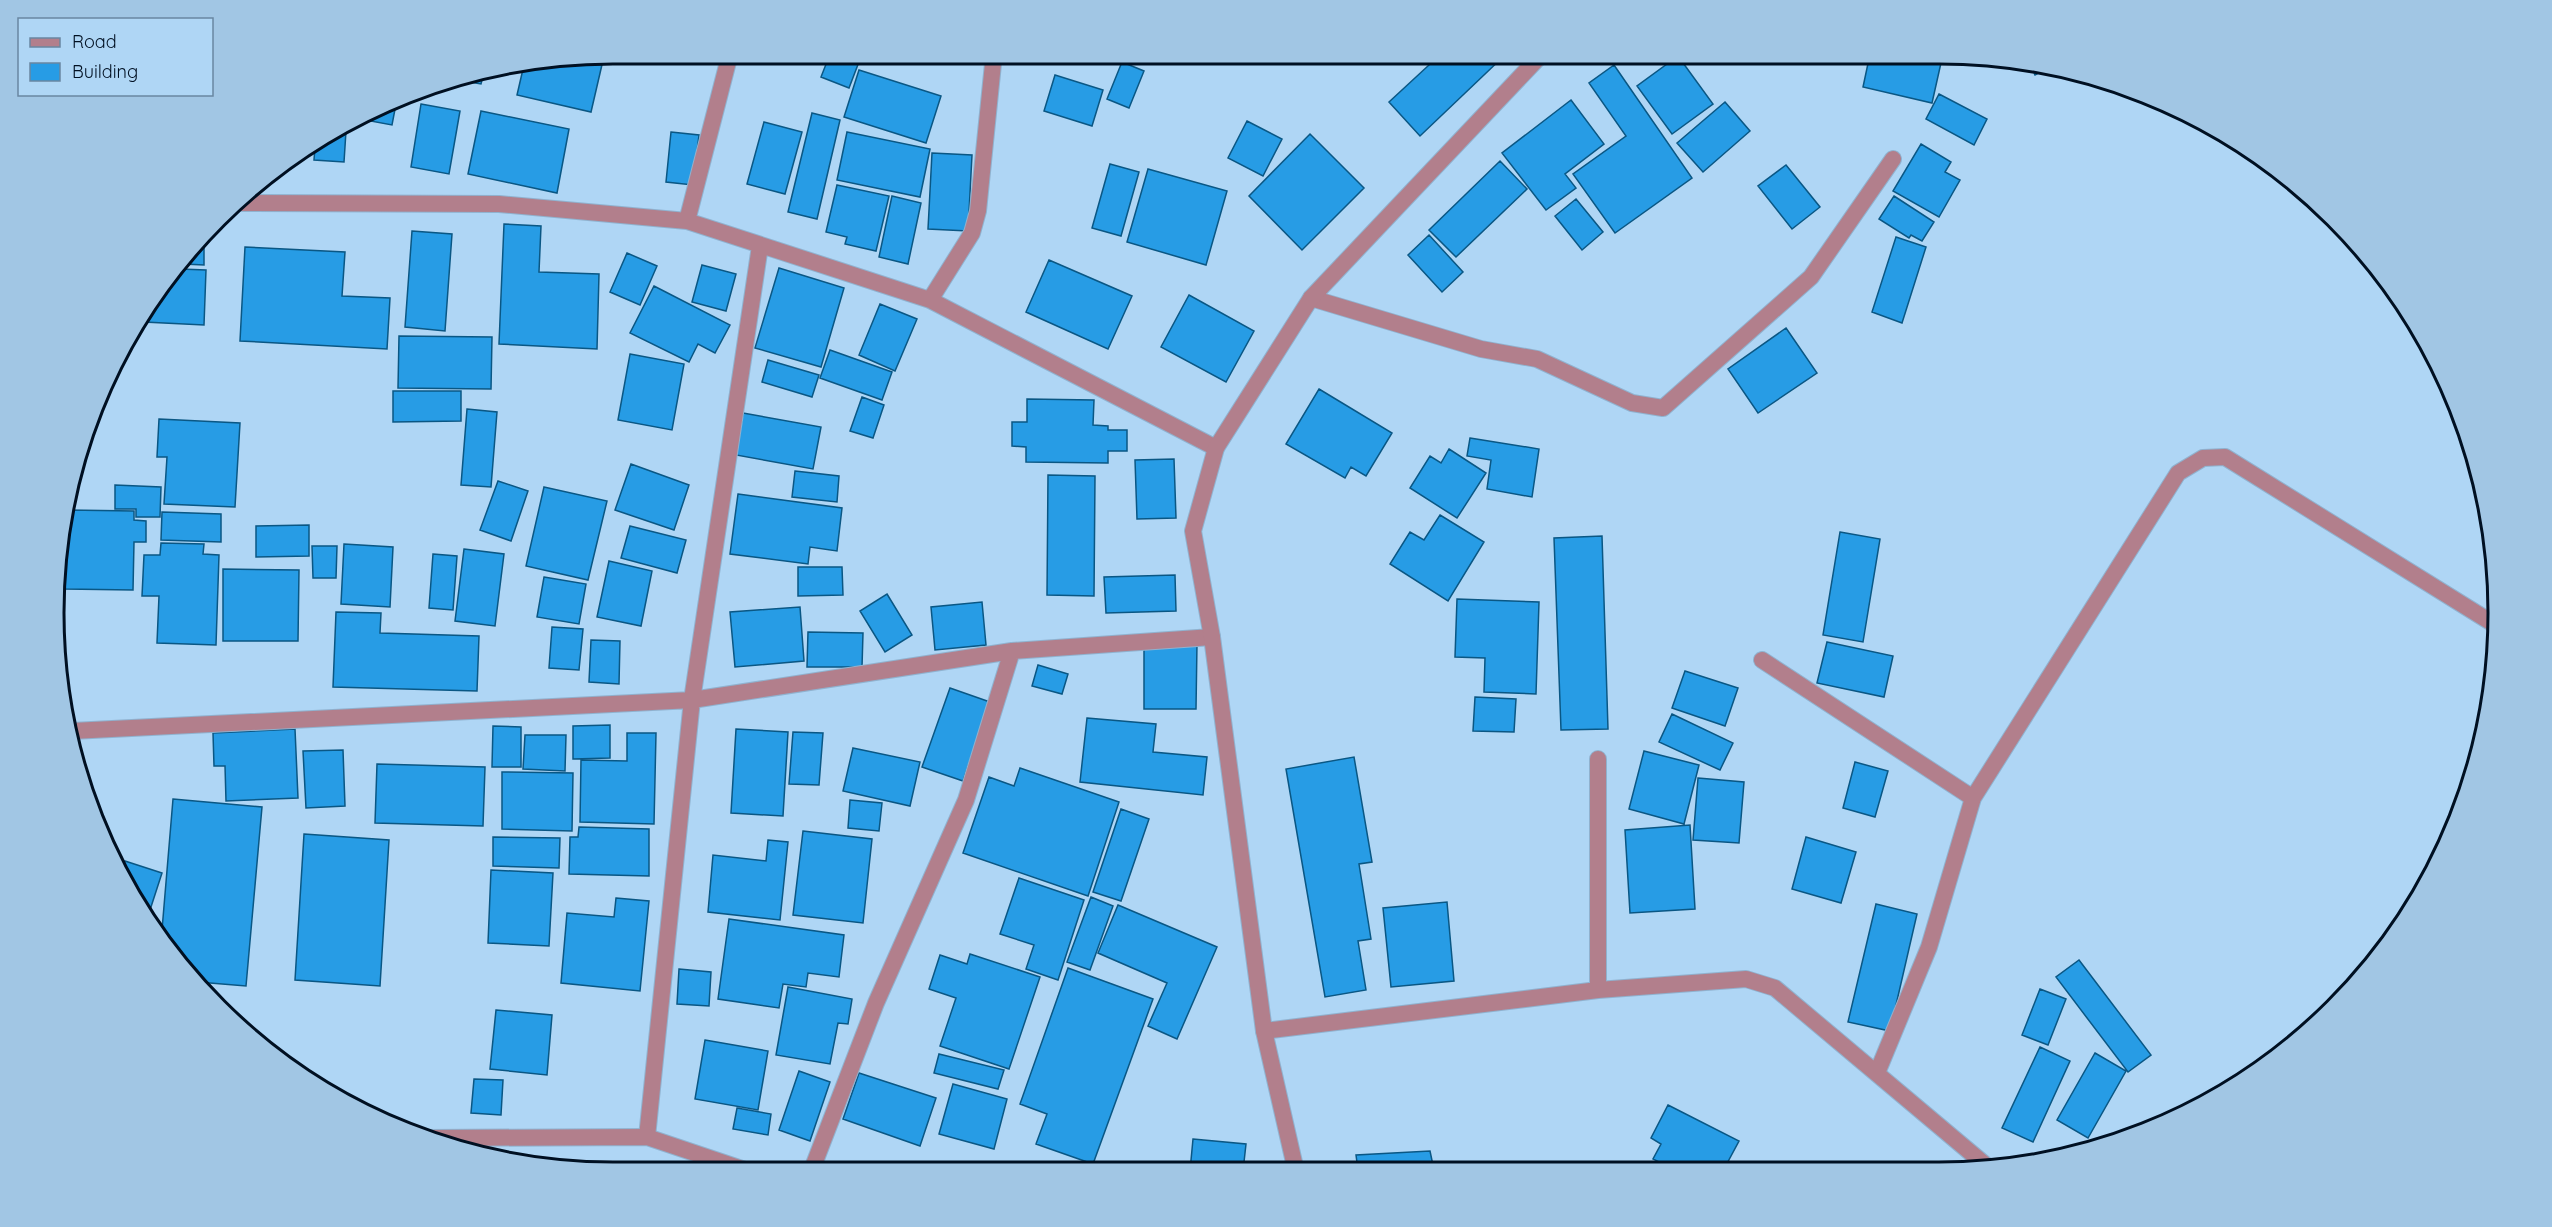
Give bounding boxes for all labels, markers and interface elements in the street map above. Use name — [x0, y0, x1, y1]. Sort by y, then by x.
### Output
legend — [18, 18, 213, 96]
text: Road — [72, 30, 117, 53]
text: Building — [72, 60, 138, 83]

